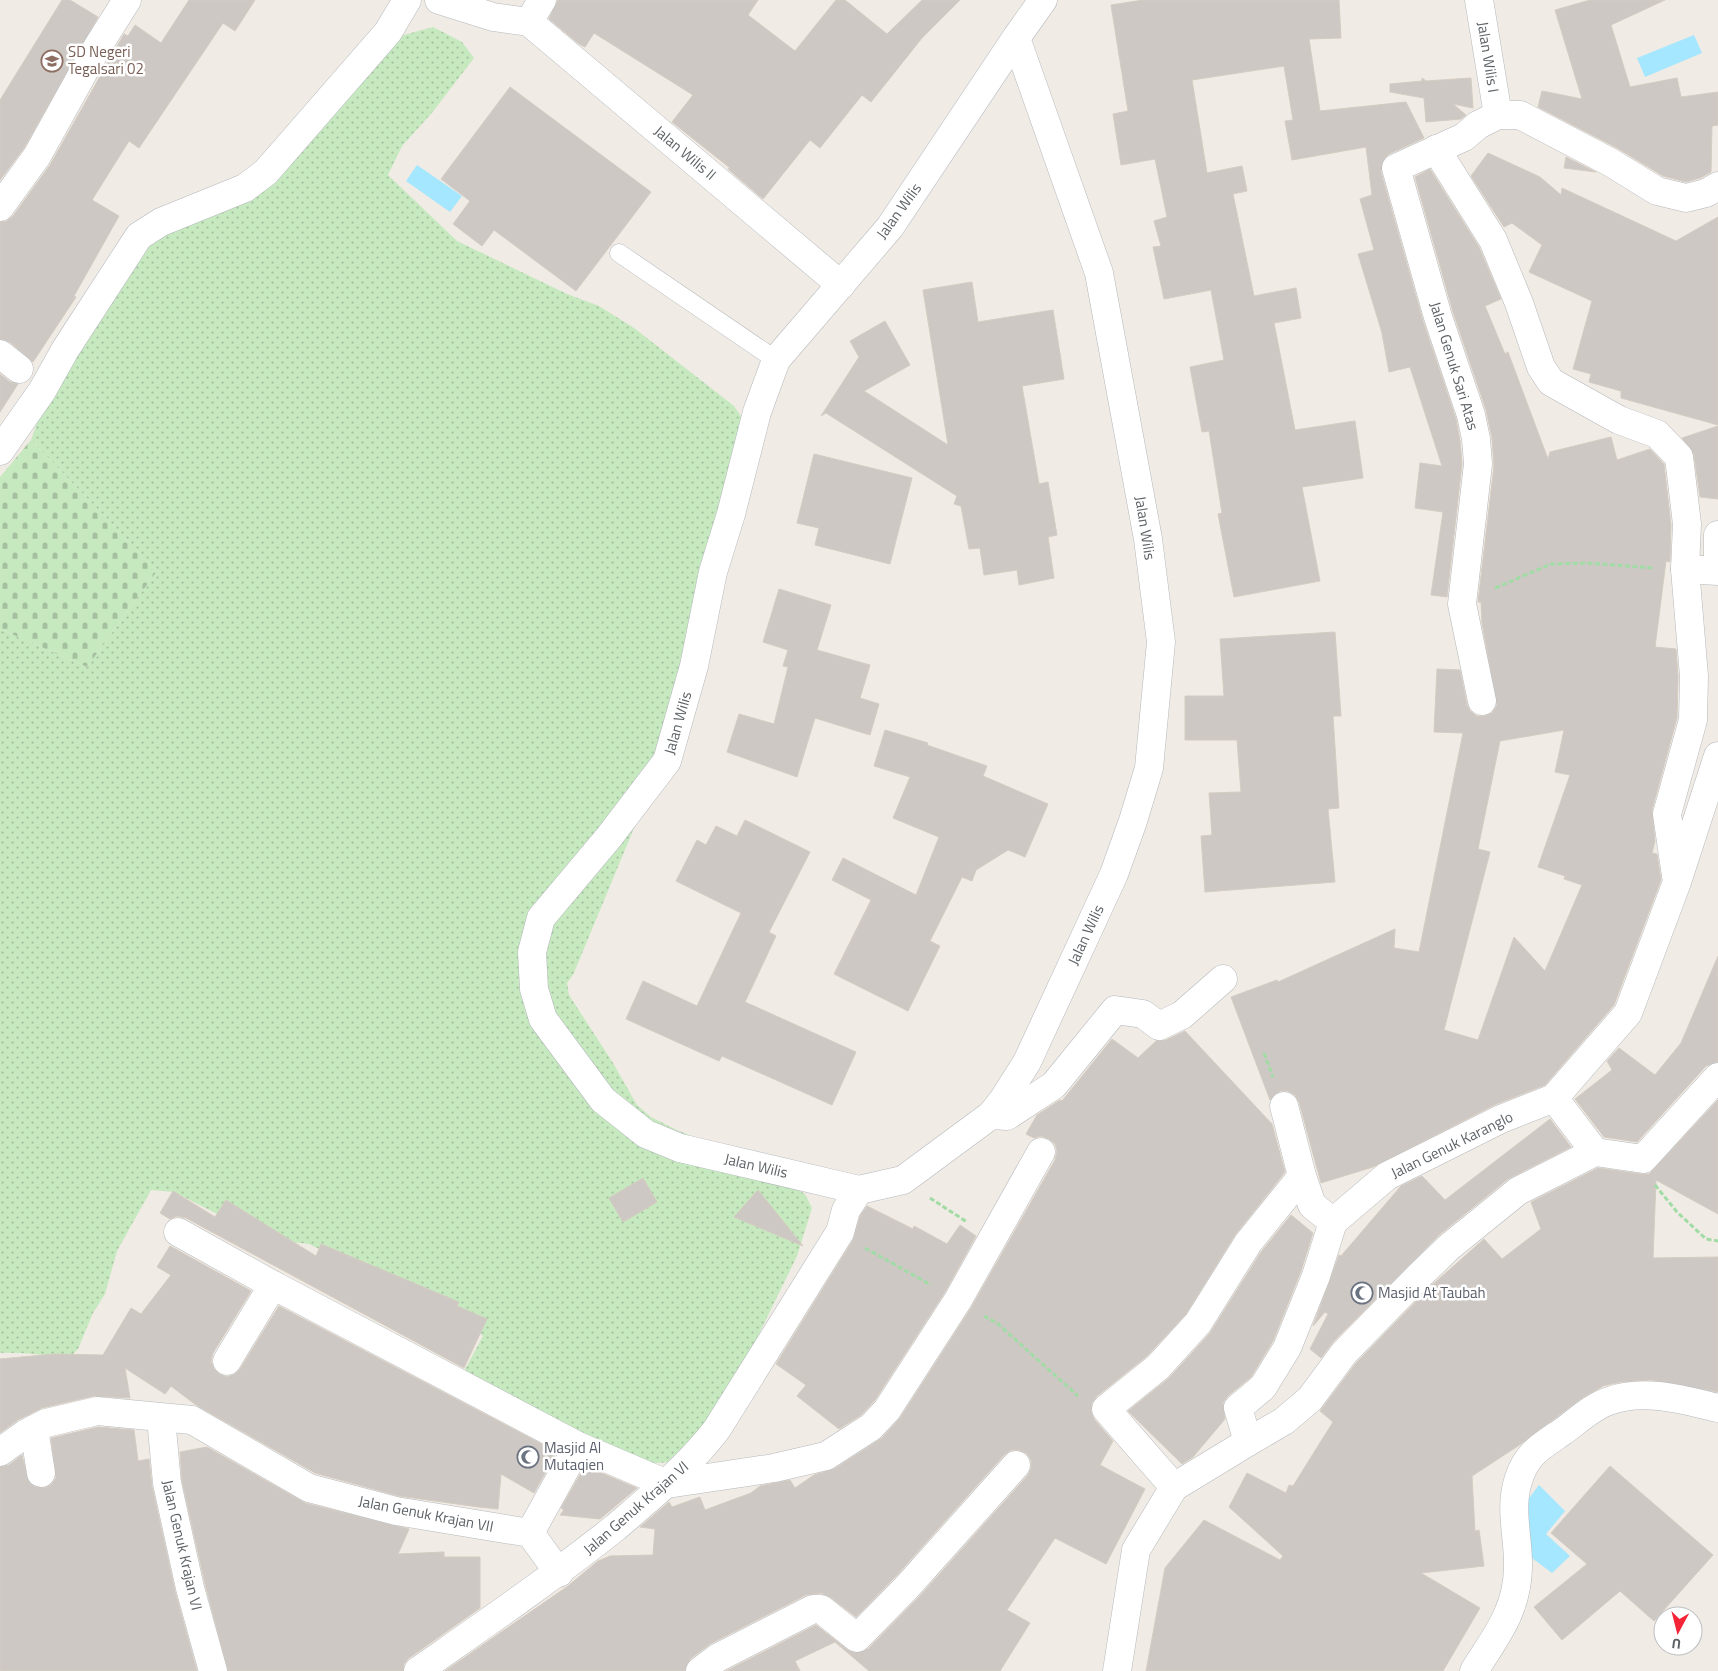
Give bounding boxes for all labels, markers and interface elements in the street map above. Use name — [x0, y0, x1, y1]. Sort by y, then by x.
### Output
street label: Jalan Wilis I — [1472, 20, 1505, 94]
place label: SD Negeri Tegalsari 02 — [68, 40, 144, 80]
school or university icon: SD Negeri Tegalsari 02 — [40, 49, 64, 73]
street label: Jalan Wilis II — [649, 120, 722, 186]
street label: Jalan Wilis — [870, 178, 927, 244]
street label: Jalan Genuk Sari Atas — [1424, 299, 1485, 433]
street label: Jalan Wilis — [1129, 494, 1162, 562]
street label: Jalan Wilis — [658, 689, 697, 757]
street label: Jalan Wilis — [1061, 901, 1110, 969]
street label: Jalan Genuk Karanglo — [1387, 1105, 1517, 1184]
street label: Jalan Wilis — [722, 1147, 790, 1184]
mosque icon: Masjid At Taubah — [1350, 1281, 1374, 1305]
place label: Masjid At Taubah — [1378, 1281, 1486, 1304]
place label: Masjid Al Mutaqien — [544, 1436, 604, 1476]
mosque icon: Masjid Al Mutaqien — [516, 1445, 540, 1469]
street label: Jalan Genuk Krajan VI — [578, 1455, 694, 1560]
street label: Jalan Genuk Krajan VI — [156, 1477, 209, 1612]
street label: Jalan Genuk Krajan VII — [357, 1489, 496, 1538]
north arrow — [1653, 1606, 1703, 1656]
text: U — [1671, 1633, 1682, 1655]

